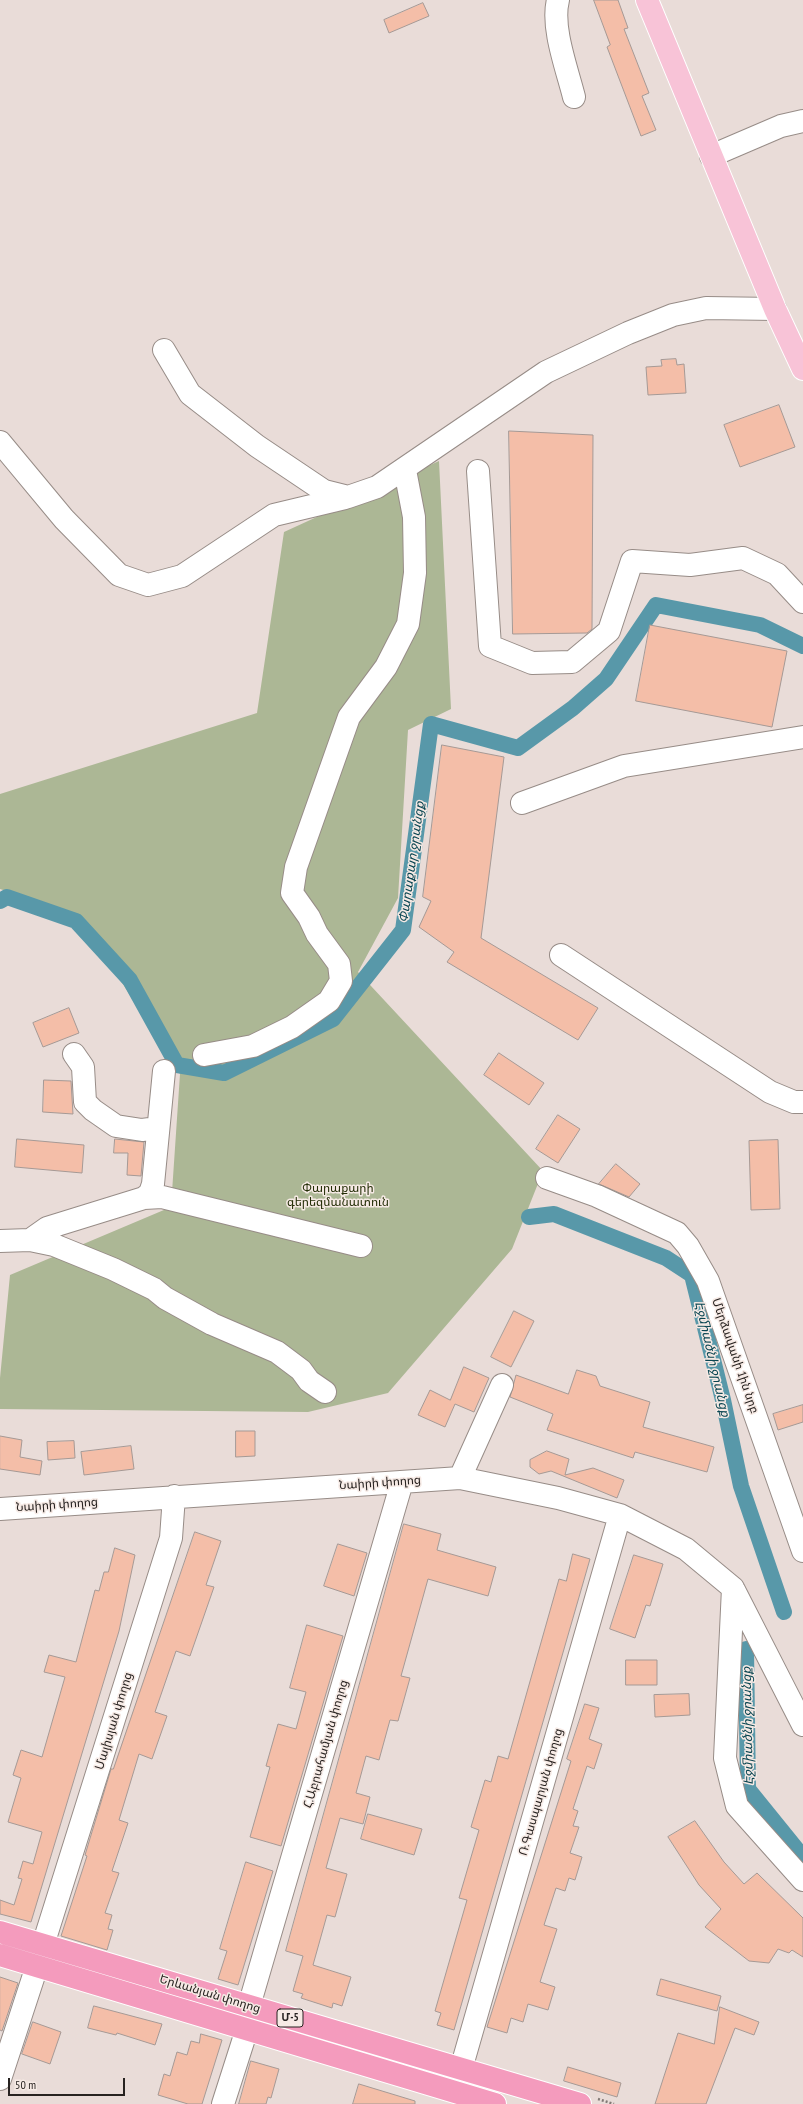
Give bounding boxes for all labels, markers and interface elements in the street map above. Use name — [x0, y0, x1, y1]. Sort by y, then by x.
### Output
water label: Փարաքար ջրանցք — [396, 800, 428, 924]
park label: Փարաքարի գերեզմանատուն — [287, 1182, 389, 1210]
street label: Մերձավանի 1ին նրբ — [708, 1296, 762, 1416]
water label: Էջմիածնի ջրանցք — [691, 1300, 733, 1418]
street label: Նաիրի փողոց — [339, 1473, 421, 1493]
street label: Նաիրի փողոց — [16, 1495, 98, 1515]
water label: Էջմիածնի ջրանցք — [739, 1667, 757, 1785]
street label: Մայիսյան փողոց — [92, 1670, 136, 1772]
street label: Հ.Աբրահամյան փողոց — [301, 1678, 351, 1810]
street label: Ռ.Գասպարյան փողոց — [516, 1727, 566, 1857]
street label: Երևանյան փողոց — [158, 1972, 262, 2016]
road number: Մ-5 — [277, 2009, 303, 2027]
scale bar — [10, 2070, 127, 2096]
text: 50 m — [15, 2077, 36, 2092]

